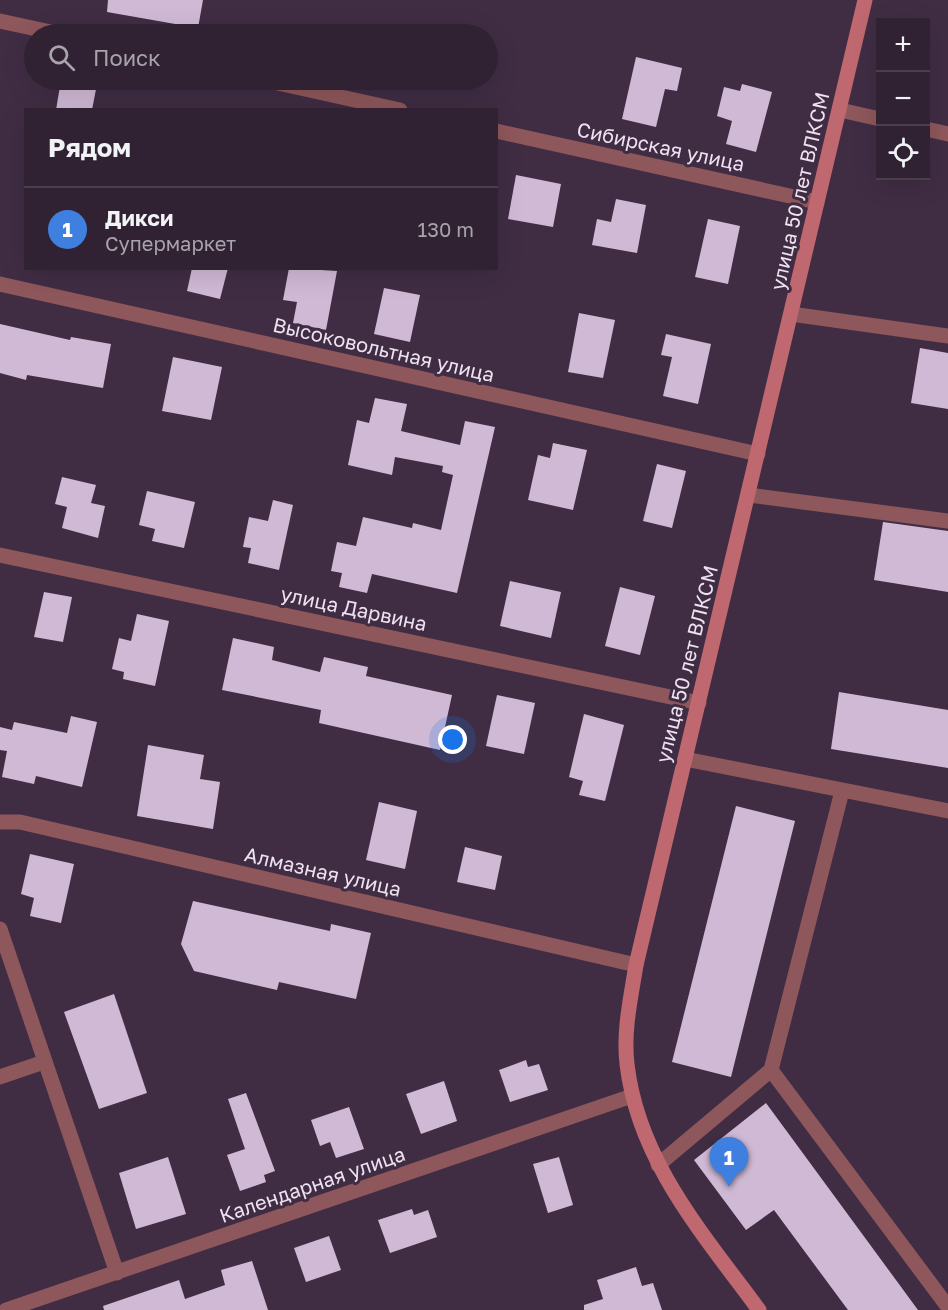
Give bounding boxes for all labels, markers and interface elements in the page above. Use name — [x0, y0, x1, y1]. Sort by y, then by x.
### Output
map controls — [876, 18, 930, 180]
button: + — [876, 18, 930, 72]
search box — [24, 24, 498, 90]
icon: search — [45, 41, 78, 74]
text: Поиск — [93, 44, 161, 71]
button: − — [876, 72, 930, 126]
street label: улица 50 лет ВЛКСМ — [765, 90, 833, 292]
street label: Сибирская улица — [575, 117, 747, 175]
button: locate — [876, 126, 930, 180]
text: Рядом — [48, 132, 131, 163]
text: Дикси — [105, 204, 173, 231]
text: 1 — [62, 217, 73, 241]
text: 130 m — [418, 217, 474, 241]
text: Супермаркет — [105, 231, 236, 255]
street label: Высоковольтная улица — [271, 312, 497, 386]
street label: улица 50 лет ВЛКСМ — [650, 563, 722, 765]
street label: улица Дарвина — [279, 581, 429, 635]
your location — [438, 725, 467, 754]
street label: Алмазная улица — [242, 841, 404, 901]
pin: 1 — [710, 1138, 748, 1187]
street label: Календарная улица — [216, 1141, 408, 1227]

